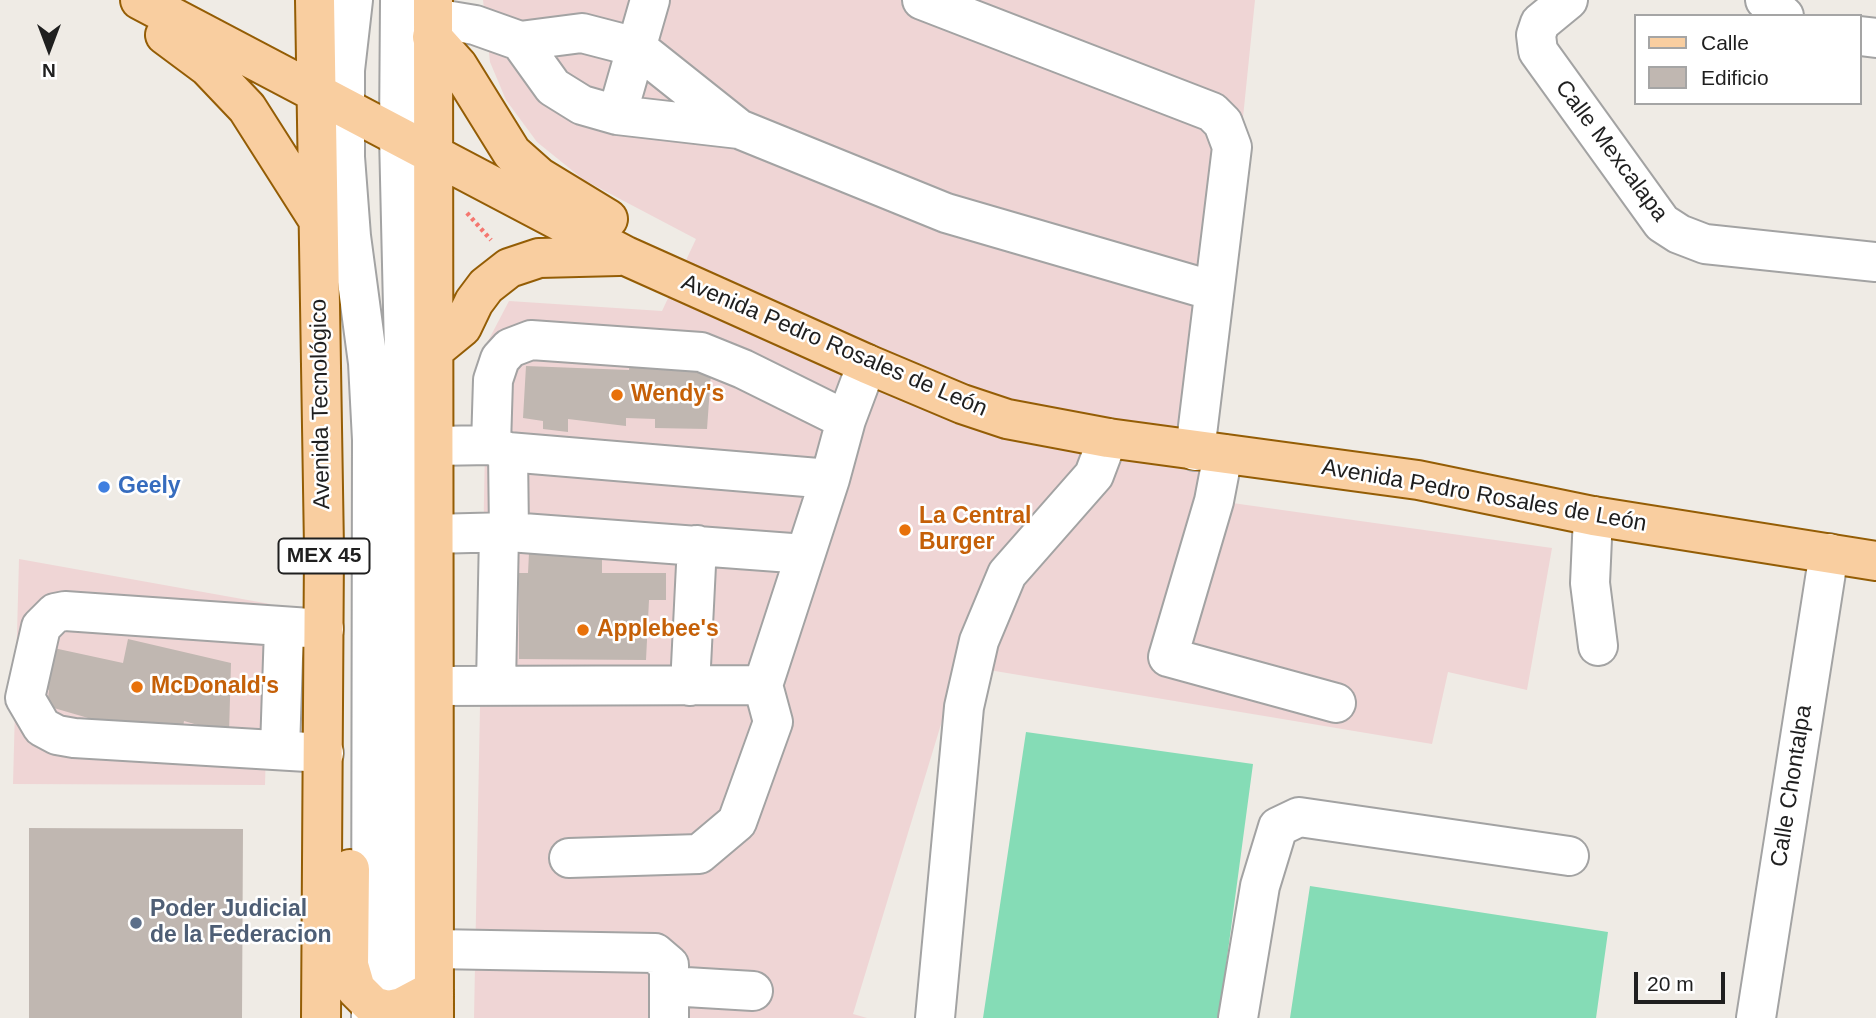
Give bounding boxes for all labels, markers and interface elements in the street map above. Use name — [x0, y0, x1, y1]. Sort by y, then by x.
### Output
north arrow — [14, 14, 84, 84]
legend — [1634, 14, 1862, 105]
text: Calle — [1701, 31, 1749, 54]
text: N — [42, 60, 56, 81]
text: Edificio — [1701, 66, 1769, 89]
street label: Calle Mexcalapa — [1549, 75, 1673, 227]
street label: Avenida Pedro Rosales de León — [677, 269, 991, 423]
street label: Avenida Tecnológico — [305, 298, 337, 510]
place label: Wendy's — [631, 381, 724, 409]
marker: Wendy's — [609, 387, 625, 403]
street label: Avenida Pedro Rosales de León — [1319, 454, 1649, 538]
place label: Geely — [118, 473, 181, 501]
marker: Geely — [96, 479, 112, 495]
place label: La Central Burger — [919, 503, 1031, 557]
marker: La Central Burger — [897, 522, 913, 538]
road number: MEX 45 — [278, 538, 370, 574]
place label: Applebee's — [597, 616, 719, 644]
marker: Applebee's — [575, 622, 591, 638]
place label: McDonald's — [151, 673, 279, 701]
marker: McDonald's — [129, 679, 145, 695]
street label: Calle Chontalpa — [1766, 703, 1818, 869]
place label: Poder Judicial de la Federacion — [150, 896, 332, 950]
marker: Poder Judicial de la Federacion — [128, 915, 144, 931]
scale bar — [1638, 958, 1729, 1002]
text: 20 m — [1647, 972, 1694, 995]

